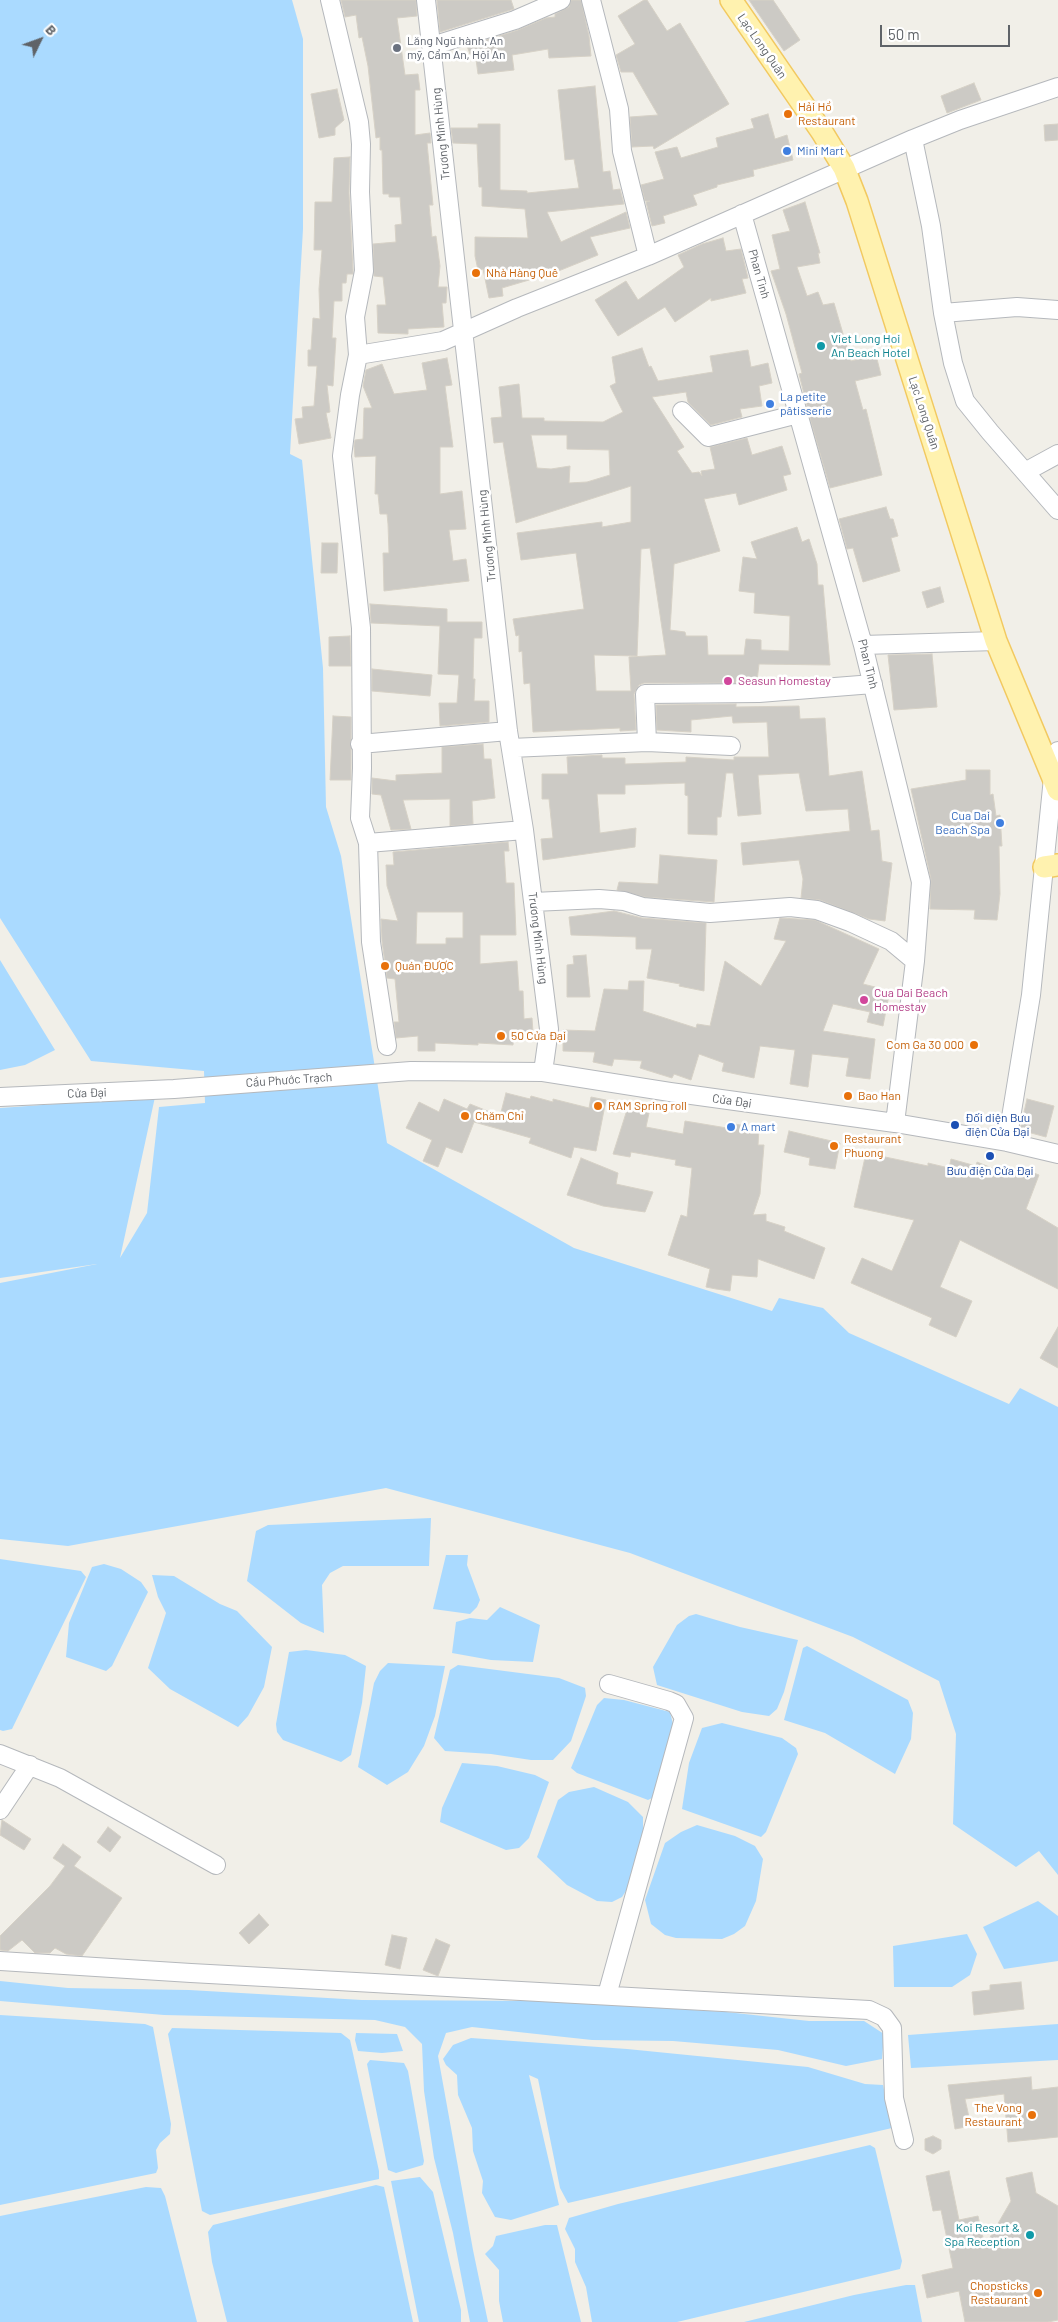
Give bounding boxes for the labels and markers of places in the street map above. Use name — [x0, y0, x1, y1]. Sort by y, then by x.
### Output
place label: Lăng Ngũ hành, An mỹ, Cẩm An, Hội An — [407, 34, 506, 62]
marker: Lăng Ngũ hành, An mỹ, Cẩm An, Hội An — [391, 42, 403, 54]
place label: Hải Hồ Restaurant — [798, 100, 856, 128]
marker: Hải Hồ Restaurant — [782, 108, 794, 120]
place label: Mini Mart — [797, 144, 844, 158]
marker: Mini Mart — [781, 145, 793, 157]
place label: Nhà Hàng Quê — [486, 266, 558, 280]
marker: Nhà Hàng Quê — [470, 267, 482, 279]
place label: Viet Long Hoi An Beach Hotel — [831, 332, 910, 360]
marker: Viet Long Hoi An Beach Hotel — [815, 340, 827, 352]
place label: La petite pâtisserie — [780, 390, 832, 418]
marker: La petite pâtisserie — [764, 398, 776, 410]
place label: Seasun Homestay — [738, 674, 831, 688]
marker: Seasun Homestay — [722, 675, 734, 687]
place label: Cua Dai Beach Spa — [935, 809, 990, 837]
marker: Cua Dai Beach Spa — [994, 817, 1006, 829]
place label: Quán ĐƯỢC — [395, 959, 454, 973]
marker: Quán ĐƯỢC — [379, 960, 391, 972]
place label: Cua Dai Beach Homestay — [874, 986, 948, 1014]
marker: Cua Dai Beach Homestay — [858, 994, 870, 1006]
place label: 50 Cửa Đại — [511, 1029, 566, 1043]
marker: 50 Cửa Đại — [495, 1030, 507, 1042]
place label: Com Ga 30 000 — [886, 1038, 964, 1052]
marker: Com Ga 30 000 — [968, 1039, 980, 1051]
place label: Bao Han — [858, 1089, 901, 1103]
marker: Bao Han — [842, 1090, 854, 1102]
place label: RAM Spring roll — [608, 1099, 687, 1113]
marker: RAM Spring roll — [592, 1100, 604, 1112]
place label: Chăm Chỉ — [475, 1109, 523, 1123]
marker: Chăm Chỉ — [459, 1110, 471, 1122]
place label: Đối diện Bưu điện Cửa Đại — [965, 1111, 1030, 1139]
marker: Đối diện Bưu điện Cửa Đại — [949, 1119, 961, 1131]
place label: A mart — [741, 1120, 776, 1134]
marker: A mart — [725, 1121, 737, 1133]
place label: Restaurant Phuong — [844, 1132, 902, 1160]
marker: Restaurant Phuong — [828, 1140, 840, 1152]
marker: Bưu điện Cửa Đại — [984, 1150, 996, 1162]
place label: Bưu điện Cửa Đại — [946, 1164, 1034, 1178]
place label: The Vong Restaurant — [964, 2101, 1022, 2129]
marker: The Vong Restaurant — [1026, 2109, 1038, 2121]
place label: Koi Resort & Spa Reception — [944, 2221, 1020, 2249]
marker: Koi Resort & Spa Reception — [1024, 2229, 1036, 2241]
place label: Chopsticks Restaurant — [970, 2279, 1028, 2307]
marker: Chopsticks Restaurant — [1032, 2287, 1044, 2299]

